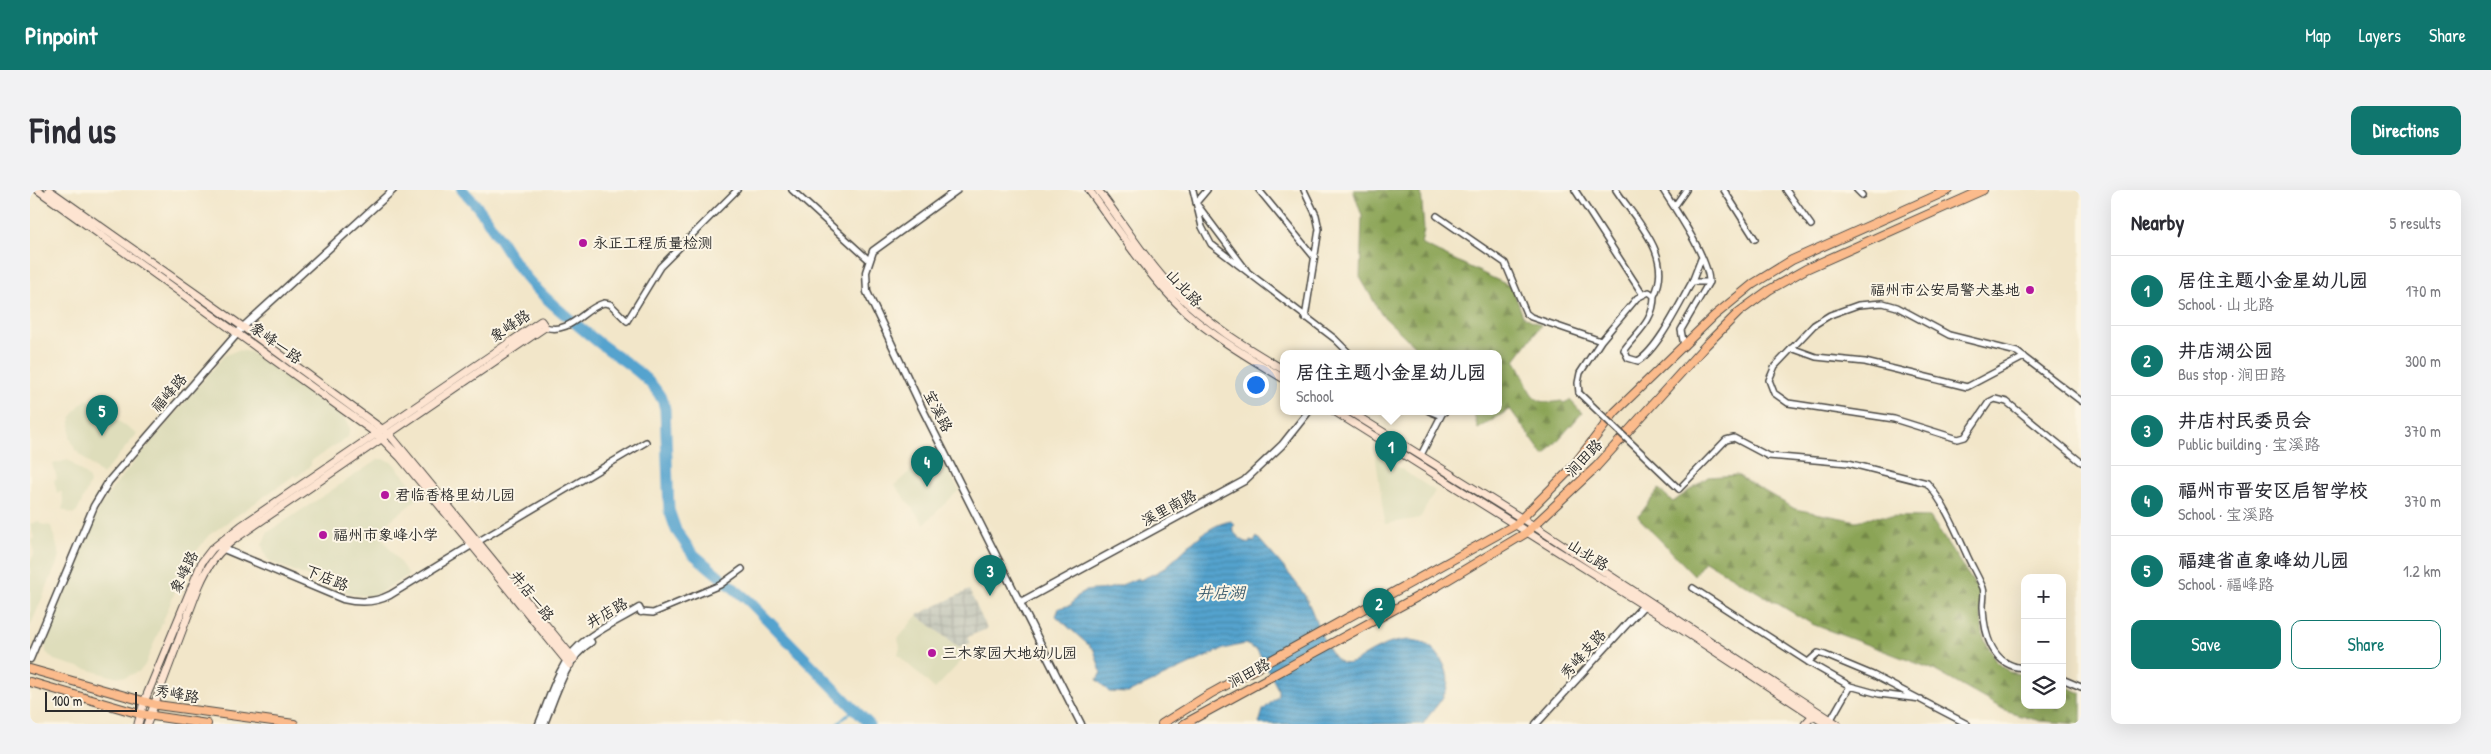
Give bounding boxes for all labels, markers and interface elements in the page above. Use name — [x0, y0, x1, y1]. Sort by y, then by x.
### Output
text: Pinpoint — [25, 19, 97, 51]
text: Map — [2305, 23, 2331, 48]
text: Layers — [2359, 23, 2401, 48]
text: Share — [2429, 23, 2466, 48]
button: Directions — [2351, 106, 2461, 155]
text: Find us — [30, 107, 116, 154]
text: Nearby — [2131, 208, 2184, 237]
text: 5 results — [2390, 212, 2441, 234]
place label: 永正工程质量检测 — [593, 232, 713, 253]
marker: 永正工程质量检测 — [577, 237, 589, 249]
street label: 山北路 — [1161, 264, 1207, 311]
text: 居住主题小金星幼儿园 — [2178, 267, 2368, 293]
place label: 福州市公安局警犬基地 — [1870, 279, 2020, 300]
text: 1 — [2144, 280, 2150, 302]
text: 170 m — [2406, 280, 2441, 302]
marker: 福州市公安局警犬基地 — [2024, 284, 2036, 296]
text: School · 山北路 — [2178, 293, 2274, 315]
street label: 象峰路 — [485, 304, 534, 347]
street label: 象峰一路 — [246, 316, 307, 369]
text: 井店湖公园 — [2178, 337, 2273, 363]
popup — [1280, 350, 1502, 415]
text: 2 — [2143, 350, 2151, 372]
text: 300 m — [2405, 350, 2441, 372]
text: 居住主题小金星幼儿园 — [1296, 359, 1486, 385]
text: Bus stop · 涧田路 — [2178, 363, 2286, 385]
street label: 福峰路 — [146, 369, 191, 417]
your location — [1243, 372, 1269, 398]
text: School — [1296, 385, 1333, 407]
street label: 宝溪路 — [919, 386, 958, 436]
pin: 5 — [86, 395, 118, 436]
text: 井店村民委员会 — [2178, 407, 2311, 433]
text: 3 — [2143, 420, 2151, 442]
text: 370 m — [2404, 420, 2441, 442]
pin: 1 — [1375, 431, 1407, 472]
text: Public building · 宝溪路 — [2178, 433, 2320, 455]
street label: 涧田路 — [1560, 434, 1607, 481]
pin: 4 — [911, 446, 943, 487]
text: 福州市晋安区启智学校 — [2178, 477, 2368, 503]
place label: 君临香格里幼儿园 — [395, 484, 515, 505]
street label: 溪里南路 — [1137, 484, 1200, 531]
marker: 君临香格里幼儿园 — [379, 489, 391, 501]
text: 4 — [2144, 490, 2150, 512]
text: 370 m — [2404, 490, 2441, 512]
text: School · 宝溪路 — [2178, 503, 2274, 525]
place label: 福州市象峰小学 — [333, 524, 438, 545]
marker: 福州市象峰小学 — [317, 529, 329, 541]
street label: 山北路 — [1564, 534, 1613, 575]
street label: 象峰路 — [164, 547, 203, 597]
text: 福建省直象峰幼儿园 — [2178, 547, 2349, 573]
pin: 3 — [974, 555, 1006, 596]
street label: 下店路 — [302, 559, 352, 596]
text: 5 — [2144, 560, 2150, 582]
text: 1.2 km — [2403, 560, 2441, 582]
street label: 井店一路 — [505, 566, 559, 626]
text: School · 福峰路 — [2178, 573, 2274, 595]
map controls — [2021, 574, 2066, 709]
button: + — [2021, 574, 2066, 619]
water label: 井店湖 — [1197, 581, 1247, 603]
pin: 2 — [1363, 588, 1395, 629]
street label: 井店路 — [582, 592, 631, 633]
button: − — [2021, 619, 2066, 664]
button: Save — [2131, 620, 2281, 669]
button: Share — [2291, 620, 2441, 669]
street label: 秀峰支路 — [1555, 624, 1611, 683]
place label: 三木家园大地幼儿园 — [942, 642, 1077, 663]
marker: 三木家园大地幼儿园 — [926, 647, 938, 659]
street label: 涧田路 — [1224, 653, 1274, 692]
button: layers — [2021, 664, 2066, 709]
street label: 秀峰路 — [153, 679, 201, 708]
scale bar — [45, 689, 138, 712]
text: 100 m — [52, 691, 82, 710]

